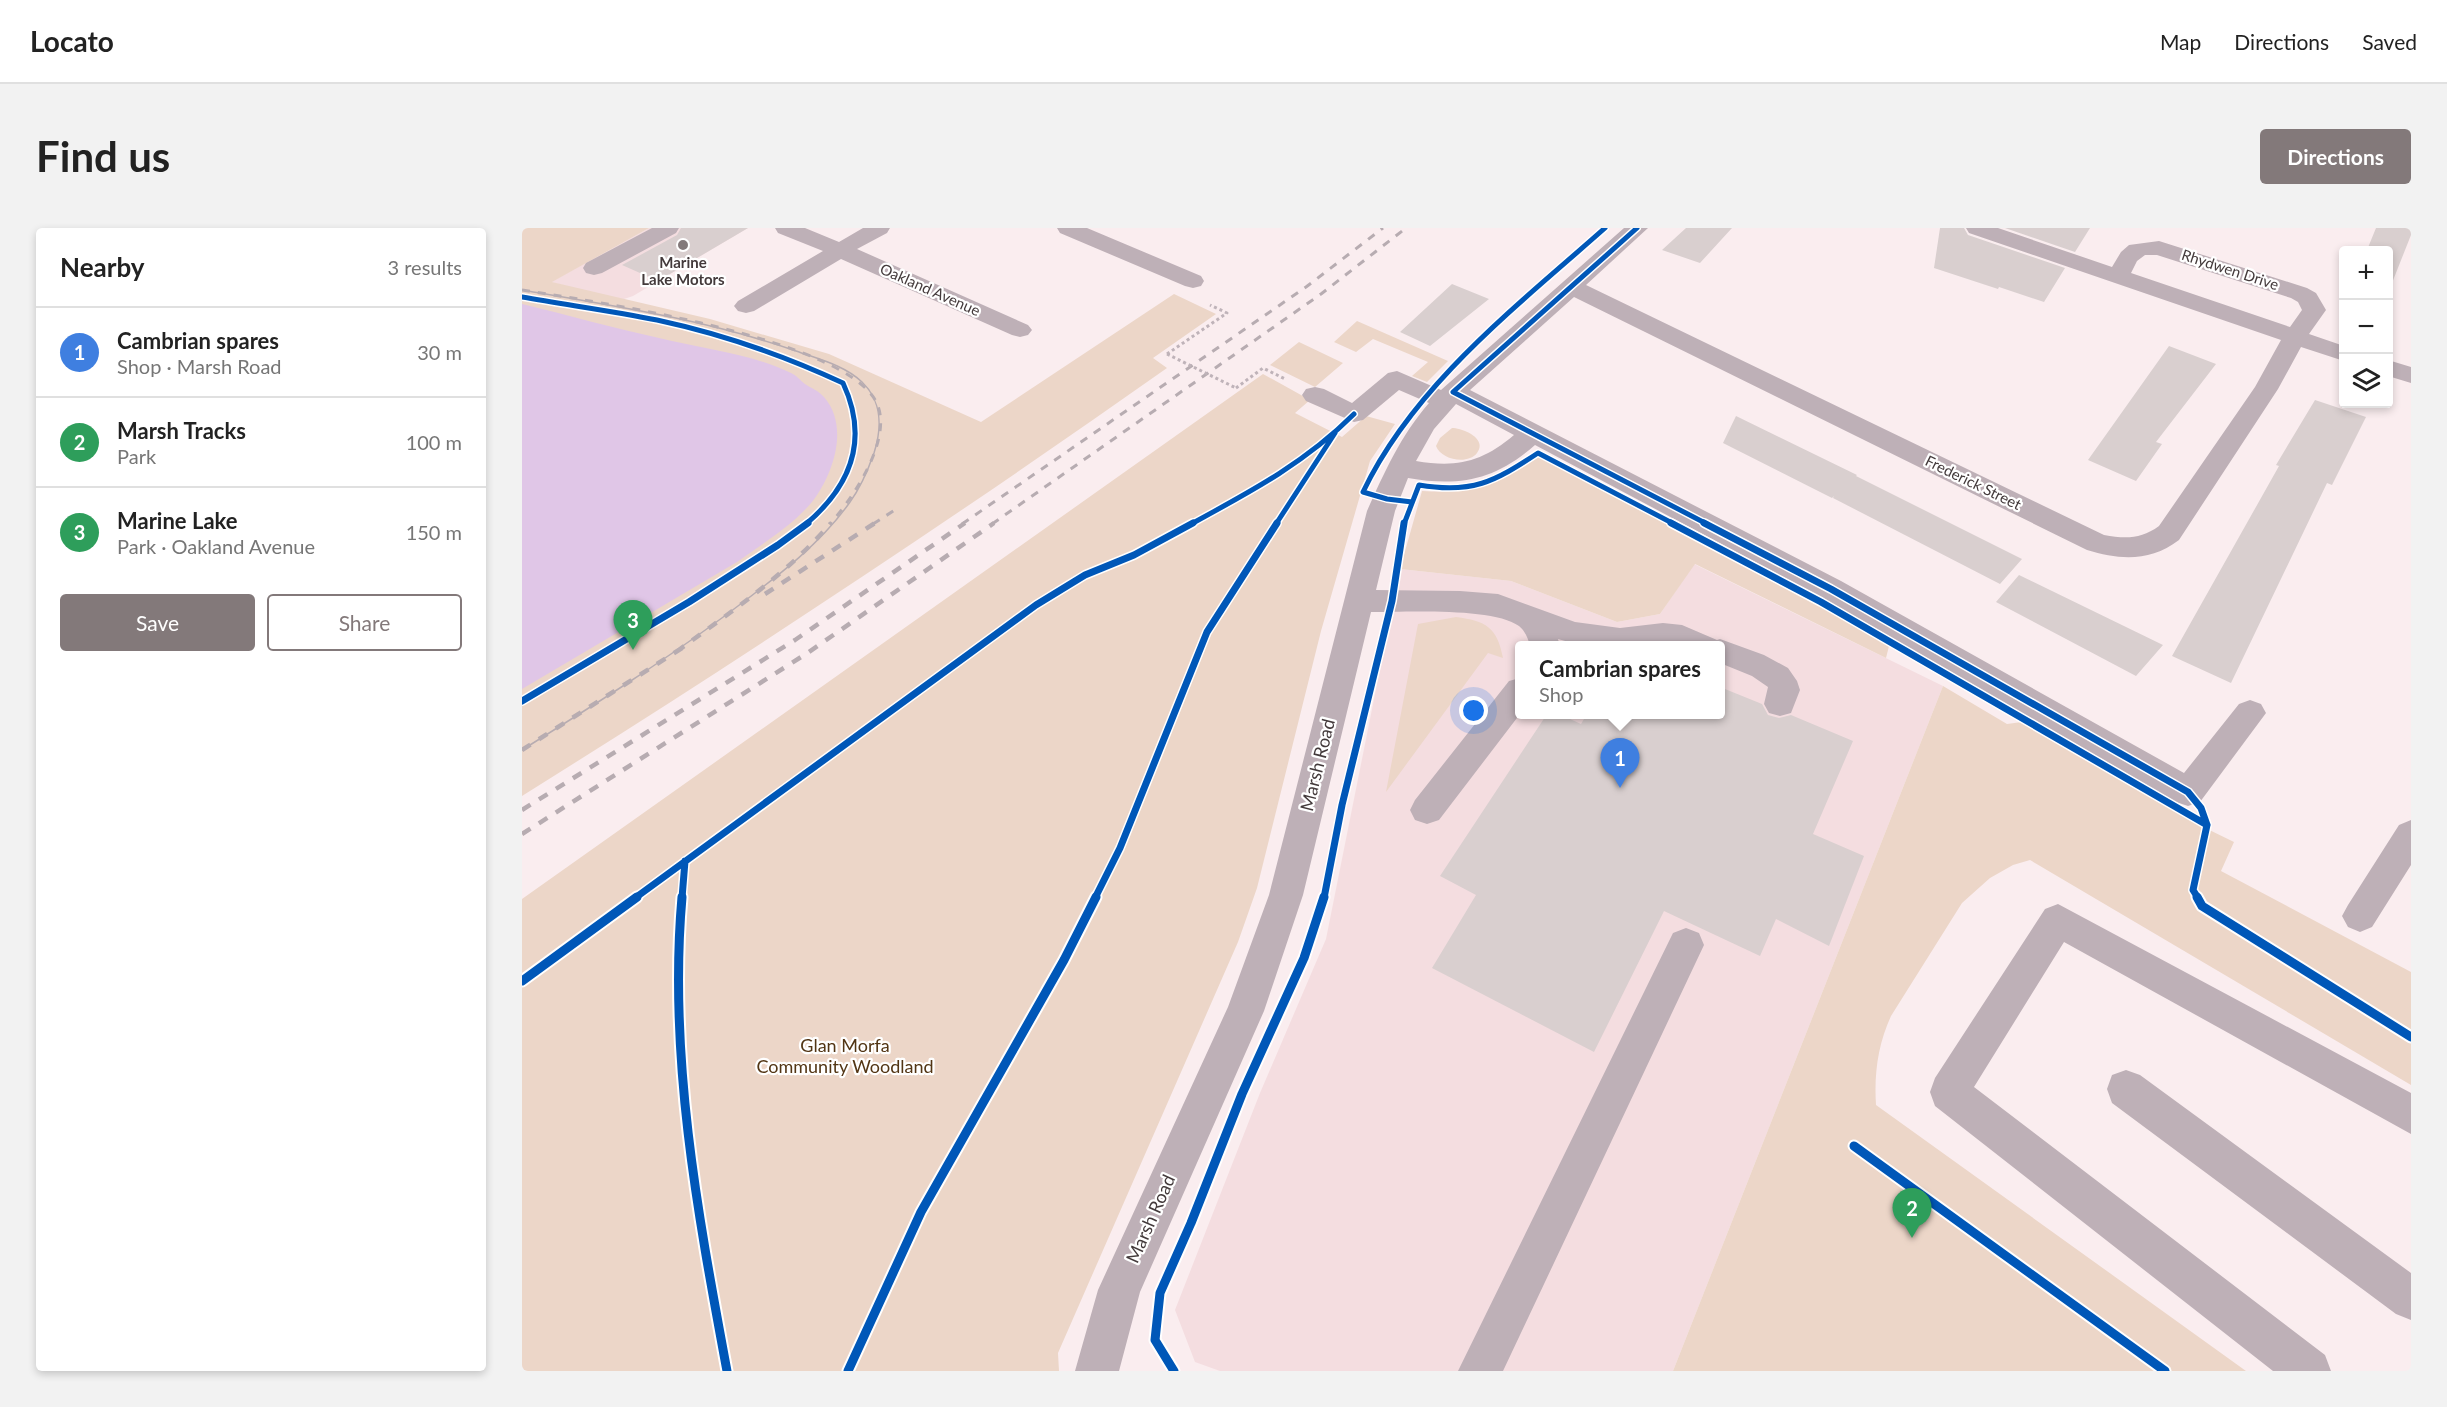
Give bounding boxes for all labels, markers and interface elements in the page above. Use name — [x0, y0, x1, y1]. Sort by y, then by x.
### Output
text: Locato — [30, 24, 114, 58]
text: Map — [2160, 29, 2201, 54]
text: Directions — [2234, 29, 2329, 54]
text: Saved — [2362, 29, 2417, 54]
button: Directions — [2260, 129, 2411, 184]
text: Find us — [36, 131, 170, 181]
marker: Marine Lake Motors — [676, 238, 690, 252]
street label: Rhydwen Drive — [2180, 245, 2281, 293]
map controls — [2339, 246, 2393, 408]
button: + — [2339, 246, 2393, 300]
text: Nearby — [60, 251, 145, 283]
place label: Marine Lake Motors — [641, 253, 725, 288]
text: 3 results — [387, 255, 462, 279]
street label: Oakland Avenue — [878, 259, 983, 319]
button: − — [2339, 300, 2393, 354]
text: Cambrian spares — [117, 327, 279, 354]
text: 1 — [74, 340, 85, 364]
text: 30 m — [417, 340, 462, 364]
text: Shop · Marsh Road — [117, 354, 282, 378]
button: layers — [2339, 354, 2393, 408]
text: Marsh Tracks — [117, 417, 246, 444]
text: 2 — [74, 430, 85, 454]
text: 100 m — [406, 430, 462, 454]
text: Park — [117, 444, 156, 468]
street label: Frederick Street — [1923, 451, 2025, 513]
text: Marine Lake — [117, 507, 238, 534]
text: 3 — [74, 520, 85, 544]
text: 150 m — [406, 520, 462, 544]
text: Park · Oakland Avenue — [117, 534, 315, 558]
button: Save — [60, 594, 255, 651]
button: Share — [267, 594, 462, 651]
pin: 3 — [614, 600, 652, 650]
popup — [1515, 641, 1725, 719]
text: Cambrian spares — [1539, 655, 1701, 682]
text: Shop — [1539, 682, 1583, 706]
your location — [1459, 696, 1488, 725]
street label: Marsh Road — [1295, 716, 1339, 813]
pin: 1 — [1600, 738, 1640, 788]
park label: Glan Morfa Community Woodland — [756, 1034, 934, 1077]
street label: Marsh Road — [1121, 1171, 1179, 1266]
pin: 2 — [1892, 1188, 1932, 1238]

